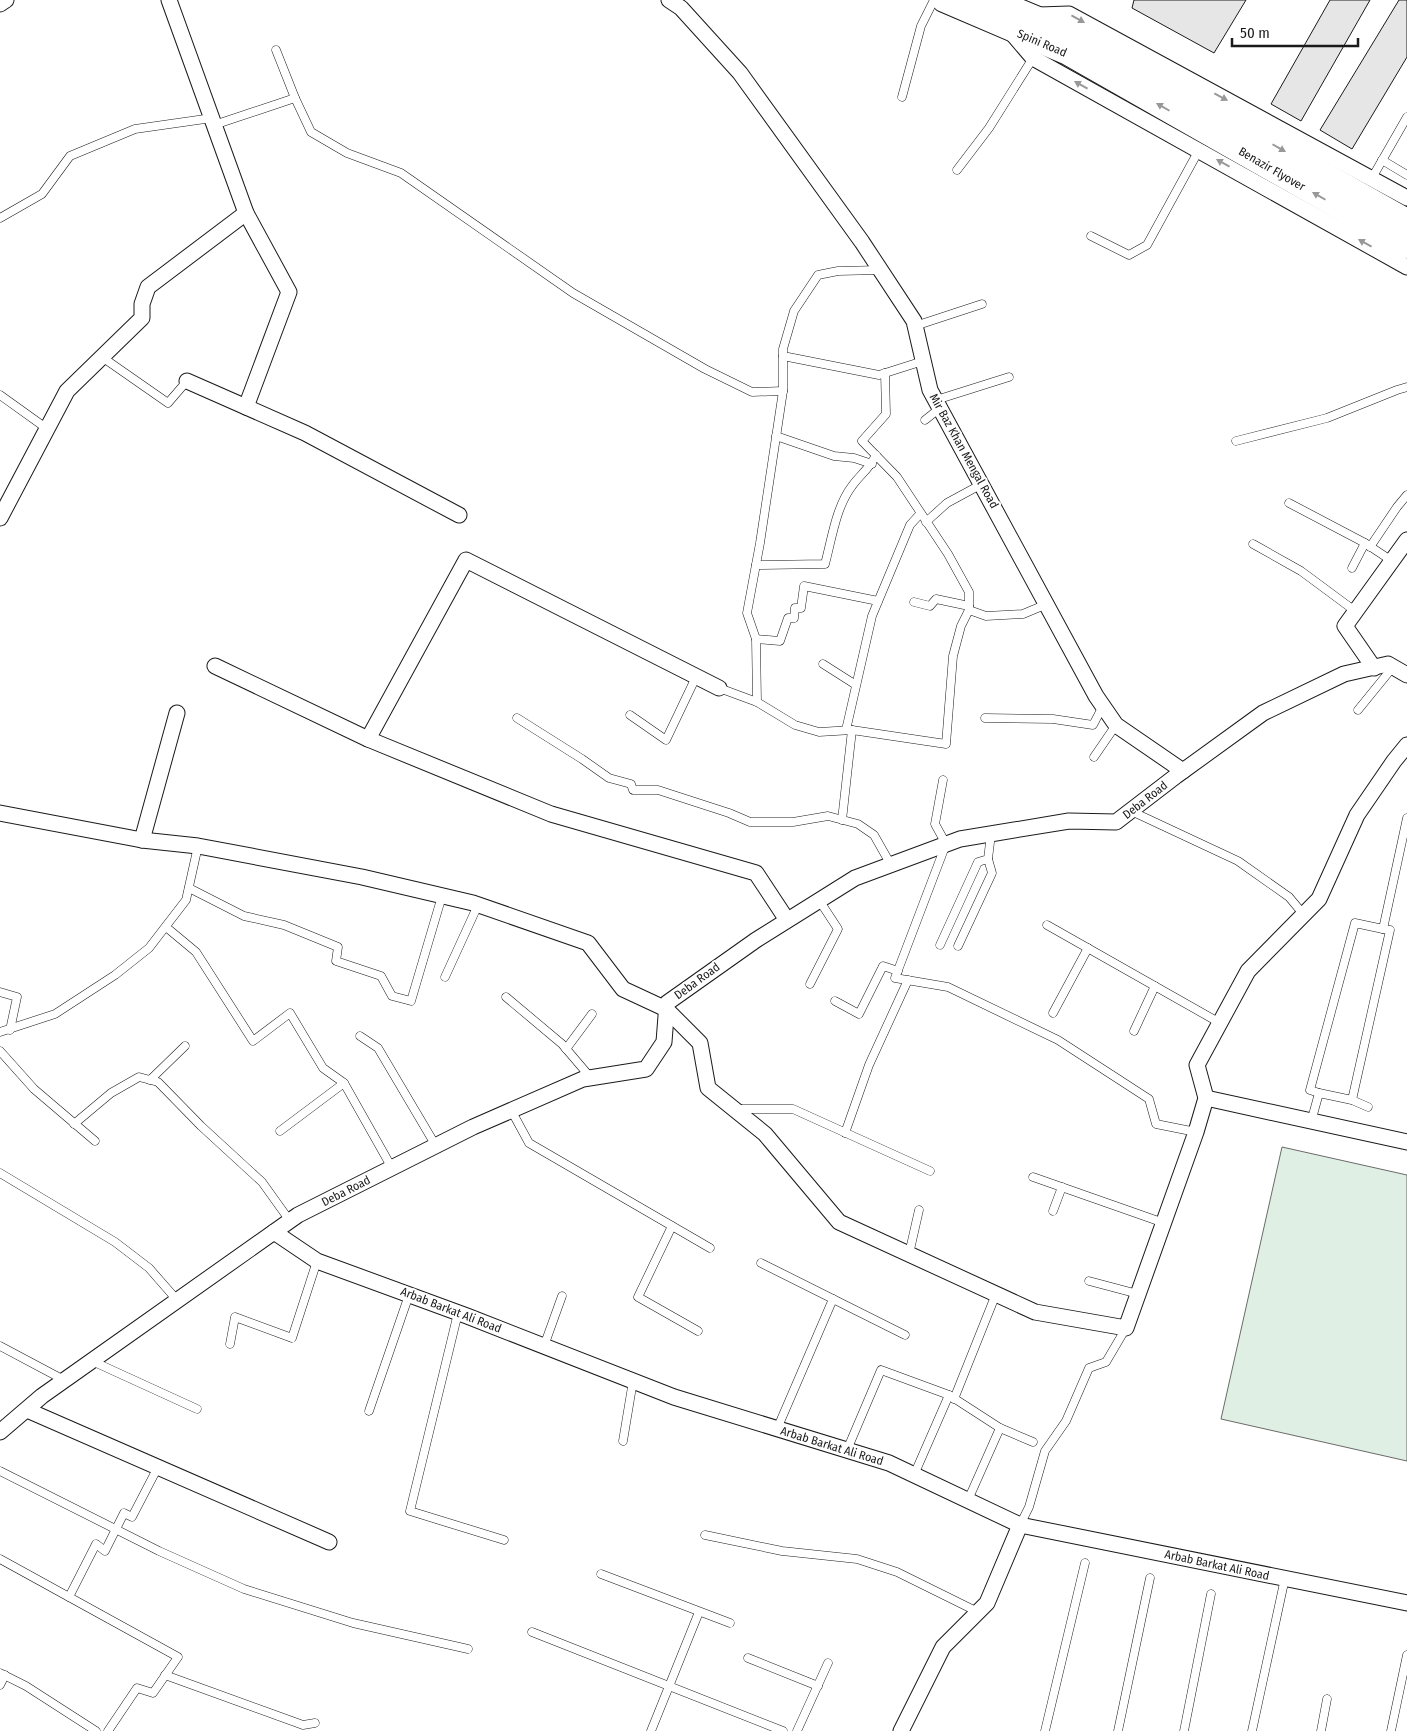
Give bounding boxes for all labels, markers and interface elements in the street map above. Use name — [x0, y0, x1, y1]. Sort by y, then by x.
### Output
one-way arrow — [1071, 15, 1085, 23]
scale bar — [1232, 15, 1358, 47]
text: 50 m — [1240, 24, 1270, 42]
street label: Spini Road — [1015, 26, 1069, 60]
one-way arrow — [1073, 81, 1088, 89]
one-way arrow — [1213, 93, 1228, 101]
one-way arrow — [1156, 102, 1169, 111]
street label: Benazir Flyover — [1236, 144, 1309, 194]
one-way arrow — [1273, 144, 1286, 153]
one-way arrow — [1216, 159, 1230, 167]
one-way arrow — [1312, 192, 1326, 200]
one-way arrow — [1357, 239, 1372, 247]
street label: Mir Baz Khan Mengal Road — [927, 391, 1001, 511]
street label: Deba Road — [1120, 778, 1170, 822]
street label: Deba Road — [672, 960, 722, 1002]
street label: Deba Road — [319, 1173, 373, 1209]
street label: Arbab Barkat Ali Road — [399, 1284, 503, 1336]
street label: Arbab Barkat Ali Road — [779, 1424, 885, 1468]
street label: Arbab Barkat Ali Road — [1163, 1547, 1271, 1583]

